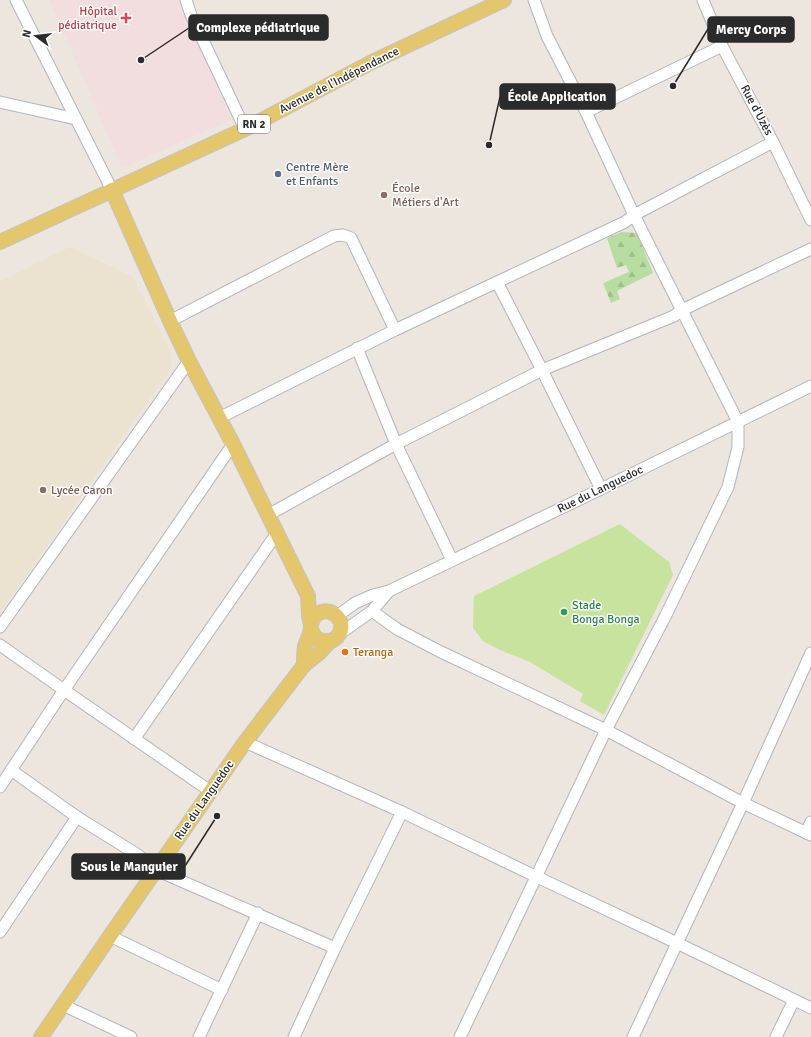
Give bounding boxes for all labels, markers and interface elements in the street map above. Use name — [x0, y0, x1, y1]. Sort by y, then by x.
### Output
place label: Hôpital pédiatrique — [58, 4, 117, 33]
marker: Hôpital pédiatrique — [120, 12, 132, 24]
callout: Complexe pédiatrique — [189, 15, 328, 40]
north arrow — [16, 16, 56, 56]
callout: Mercy Corps — [708, 17, 794, 42]
text: Complexe pédiatrique — [196, 20, 320, 36]
text: Mercy Corps — [716, 22, 786, 38]
text: N — [20, 28, 34, 39]
street label: Avenue de l'Indépendance — [277, 44, 402, 117]
street label: Rue d'Uzès — [737, 82, 776, 138]
callout: École Application — [500, 84, 615, 109]
text: École Application — [508, 88, 606, 105]
road number: RN 2 — [238, 115, 270, 133]
place label: Centre Mère et Enfants — [286, 160, 349, 189]
marker: Centre Mère et Enfants — [273, 169, 283, 179]
place label: École Métiers d'Art — [392, 181, 459, 210]
marker: École Métiers d'Art — [379, 190, 389, 200]
street label: Rue du Languedoc — [555, 462, 646, 517]
place label: Lycée Caron — [51, 483, 113, 498]
marker: Lycée Caron — [38, 485, 48, 495]
place label: Stade Bonga Bonga — [572, 598, 640, 627]
marker: Stade Bonga Bonga — [559, 607, 569, 617]
place label: Teranga — [353, 645, 393, 660]
marker: Teranga — [340, 647, 350, 657]
street label: Rue du Languedoc — [171, 757, 238, 843]
callout: Sous le Manguier — [72, 854, 185, 879]
text: Sous le Manguier — [80, 859, 178, 875]

